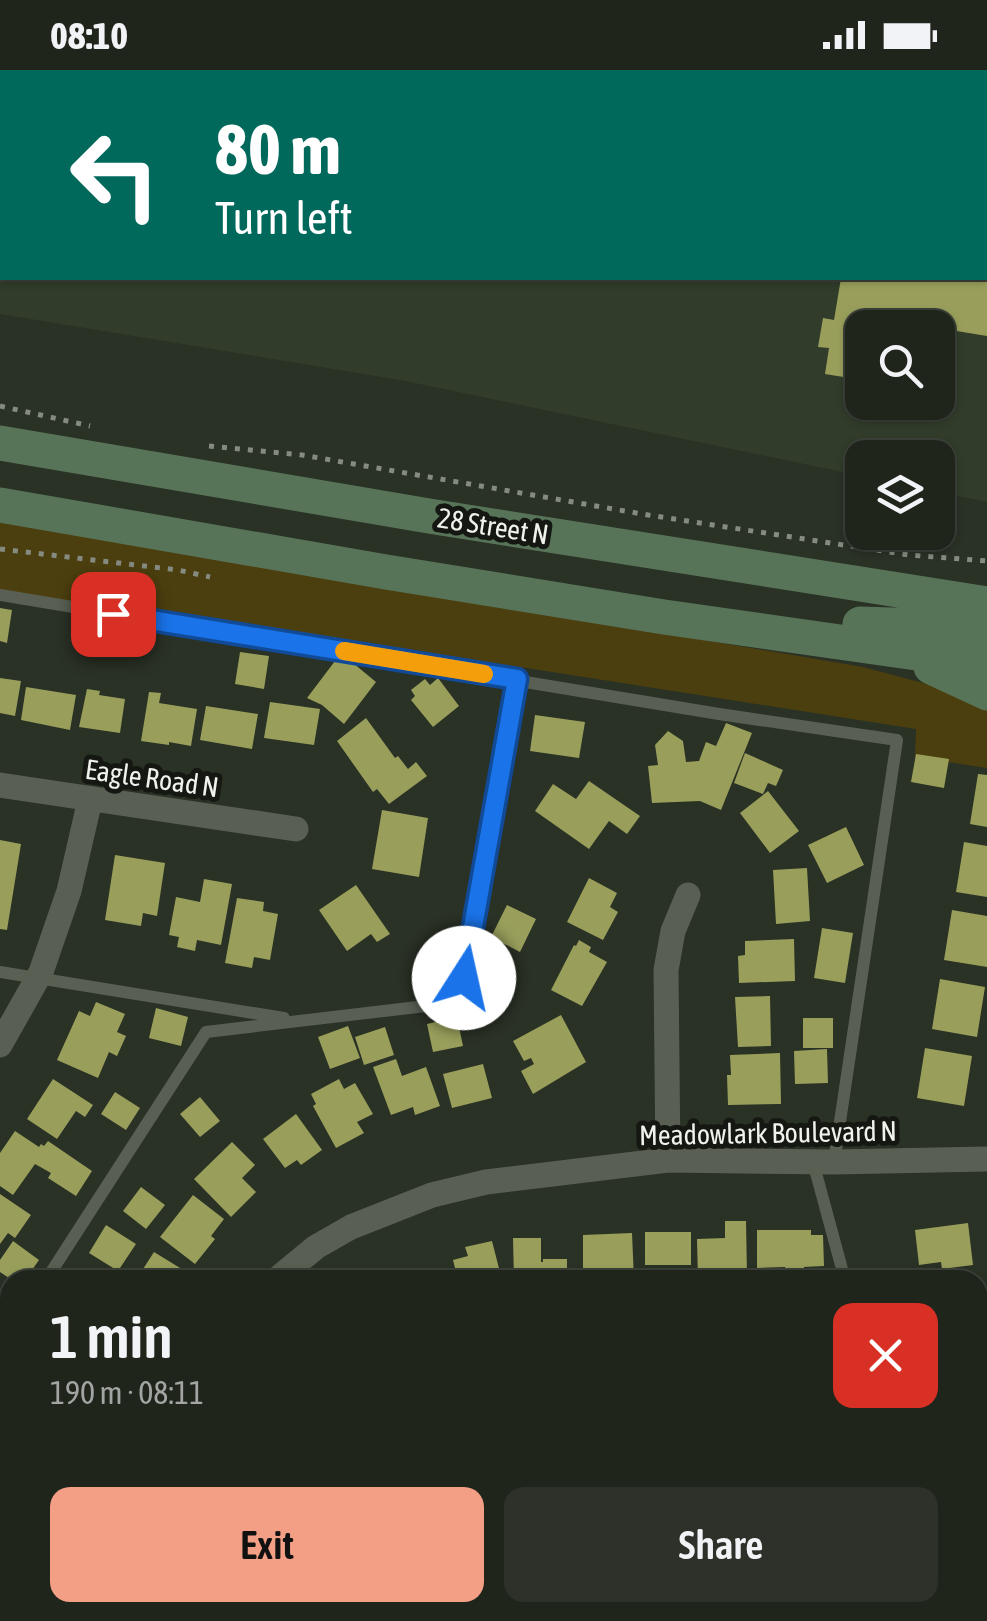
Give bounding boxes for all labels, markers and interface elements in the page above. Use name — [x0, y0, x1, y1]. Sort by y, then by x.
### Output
text: 08:10 — [50, 14, 128, 57]
text: 80 m — [215, 109, 341, 189]
icon: left — [50, 110, 180, 240]
text: Turn left — [215, 192, 353, 244]
map controls — [845, 310, 955, 550]
button: search — [845, 310, 955, 420]
button: layers — [845, 440, 955, 550]
street label: 28 Street N — [435, 501, 551, 551]
pin — [71, 572, 156, 657]
icon: arrive — [86, 587, 141, 642]
street label: Eagle Road N — [83, 753, 221, 803]
position arrow — [412, 926, 516, 1030]
street label: Meadowlark Boulevard N — [639, 1115, 897, 1151]
text: 1 min — [50, 1302, 173, 1371]
button: close — [833, 1303, 938, 1408]
text: 190 m · 08:11 — [50, 1374, 204, 1411]
button: Exit — [50, 1487, 484, 1602]
button: Share — [504, 1487, 938, 1602]

